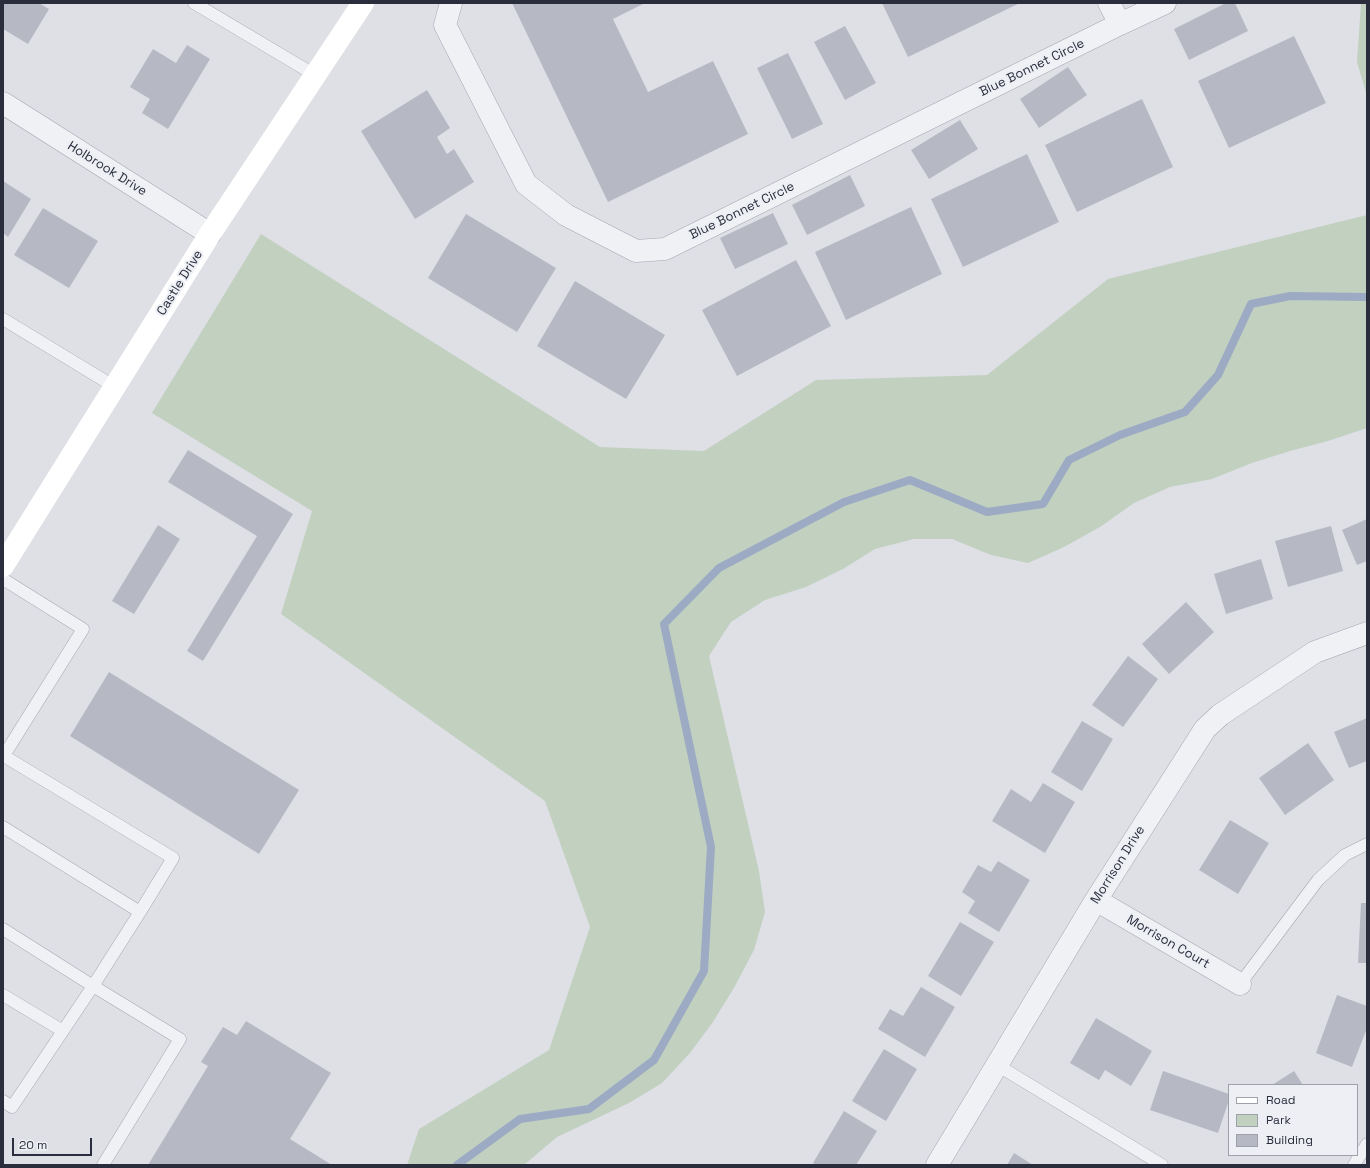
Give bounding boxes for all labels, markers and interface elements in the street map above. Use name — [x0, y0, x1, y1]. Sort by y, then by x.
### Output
street label: Blue Bonnet Circle — [977, 36, 1087, 100]
street label: Holbrook Drive — [65, 138, 149, 200]
street label: Blue Bonnet Circle — [687, 179, 797, 243]
street label: Castle Drive — [154, 248, 206, 318]
street label: Morrison Drive — [1088, 823, 1148, 907]
street label: Morrison Court — [1124, 912, 1212, 972]
legend — [1228, 1084, 1358, 1156]
text: Road — [1266, 1092, 1295, 1108]
text: Park — [1266, 1112, 1291, 1128]
scale bar — [14, 1130, 94, 1156]
text: Building — [1266, 1132, 1313, 1148]
text: 20 m — [19, 1137, 47, 1153]

